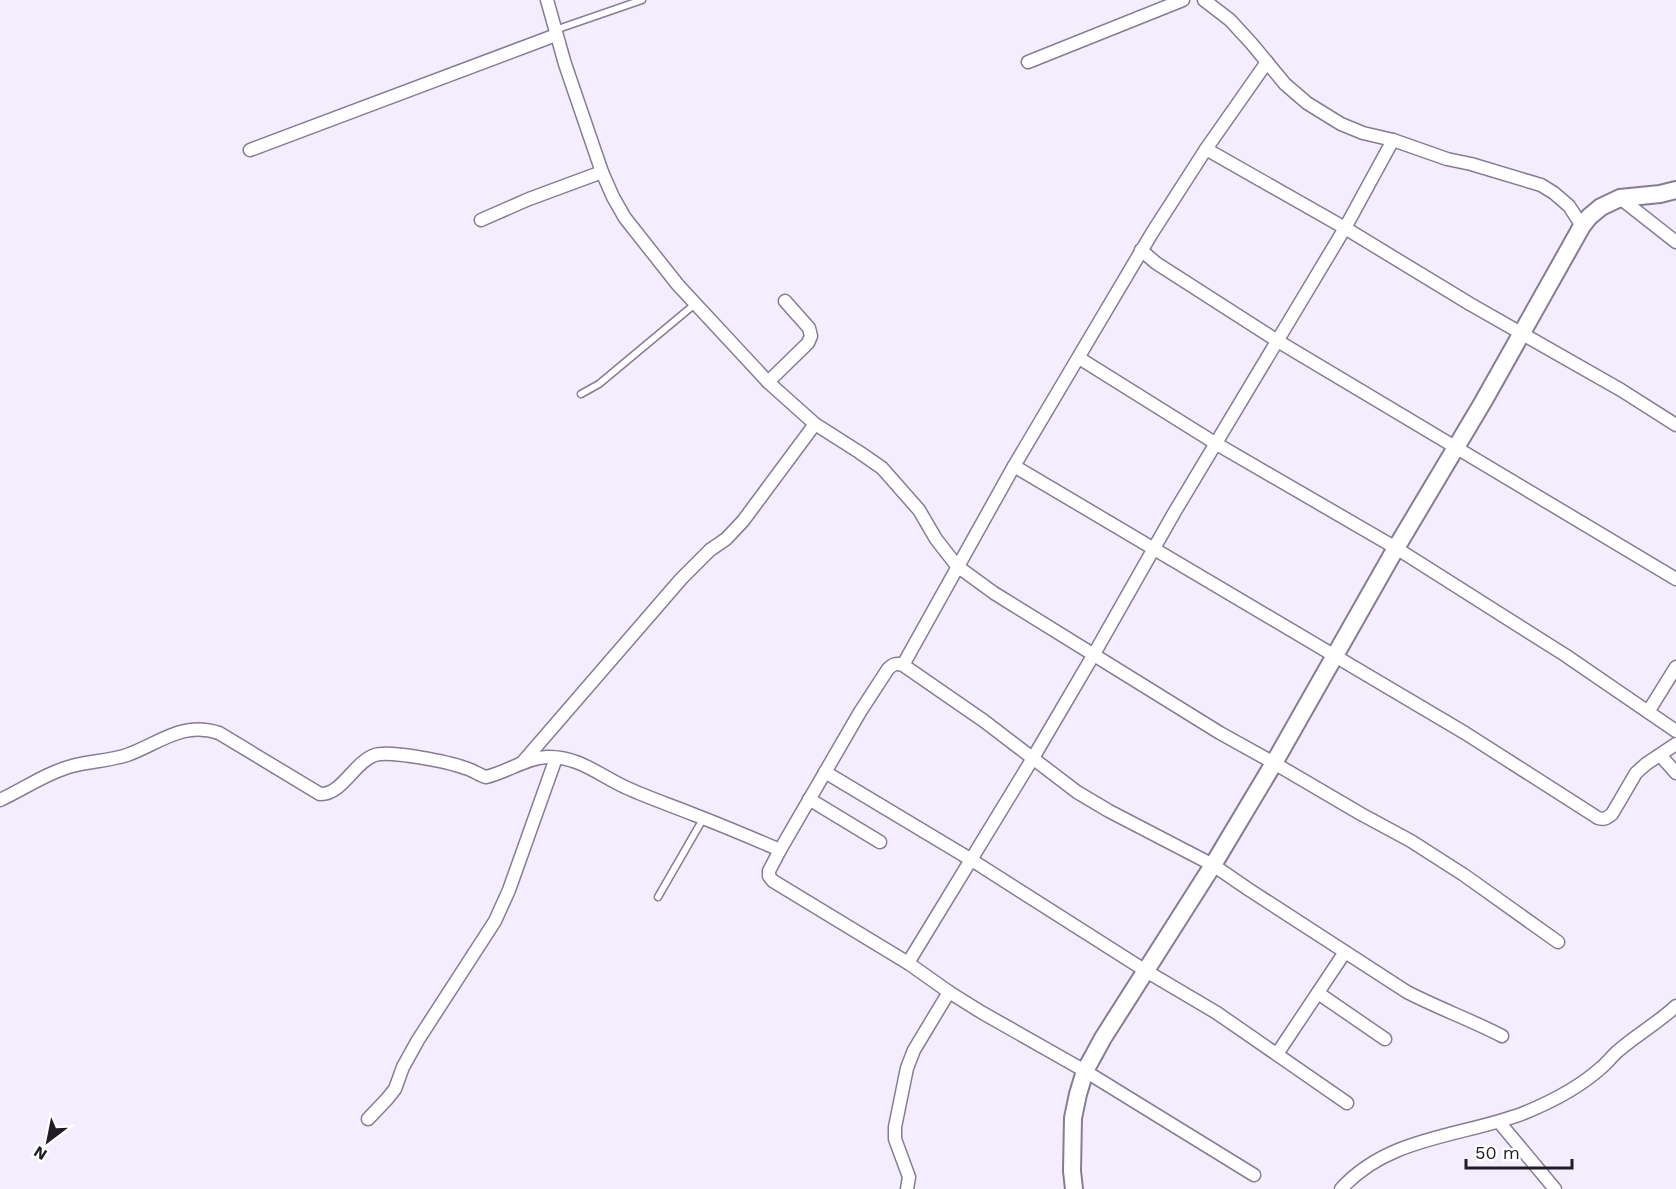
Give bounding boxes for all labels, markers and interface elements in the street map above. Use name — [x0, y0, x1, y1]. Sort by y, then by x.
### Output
north arrow — [18, 1111, 78, 1171]
scale bar — [1466, 1132, 1572, 1170]
text: N — [30, 1142, 50, 1164]
text: 50 m — [1475, 1142, 1520, 1163]

